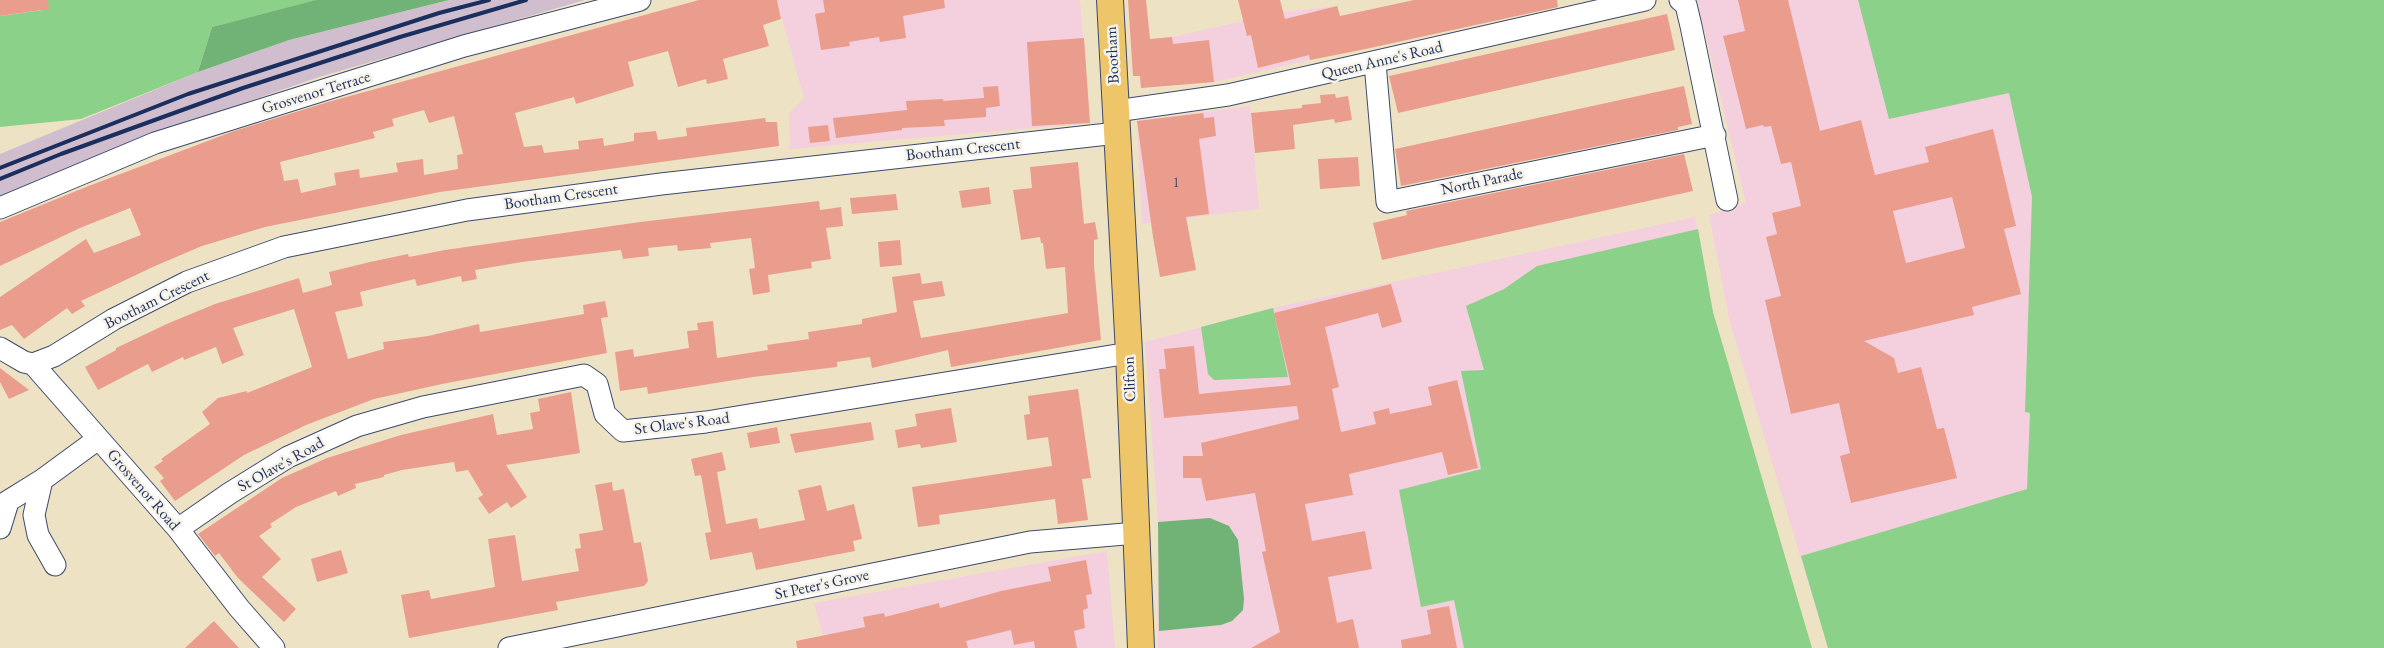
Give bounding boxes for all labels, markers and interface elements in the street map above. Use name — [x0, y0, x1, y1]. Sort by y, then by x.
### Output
street label: Bootham — [1102, 26, 1124, 84]
street label: Queen Anne's Road — [1319, 38, 1445, 84]
street label: Grosvenor Terrace — [259, 67, 373, 119]
street label: Bootham Crescent — [905, 134, 1021, 166]
street label: North Parade — [1439, 164, 1525, 200]
house number: 1 — [1173, 175, 1179, 191]
street label: Bootham Crescent — [503, 180, 619, 214]
street label: Bootham Crescent — [101, 266, 213, 334]
street label: Clifton — [1120, 356, 1140, 402]
street label: St Olave's Road — [633, 409, 731, 439]
street label: St Olave's Road — [235, 433, 327, 497]
street label: Grosvenor Road — [103, 445, 183, 535]
street label: St Peter's Grove — [773, 566, 871, 604]

